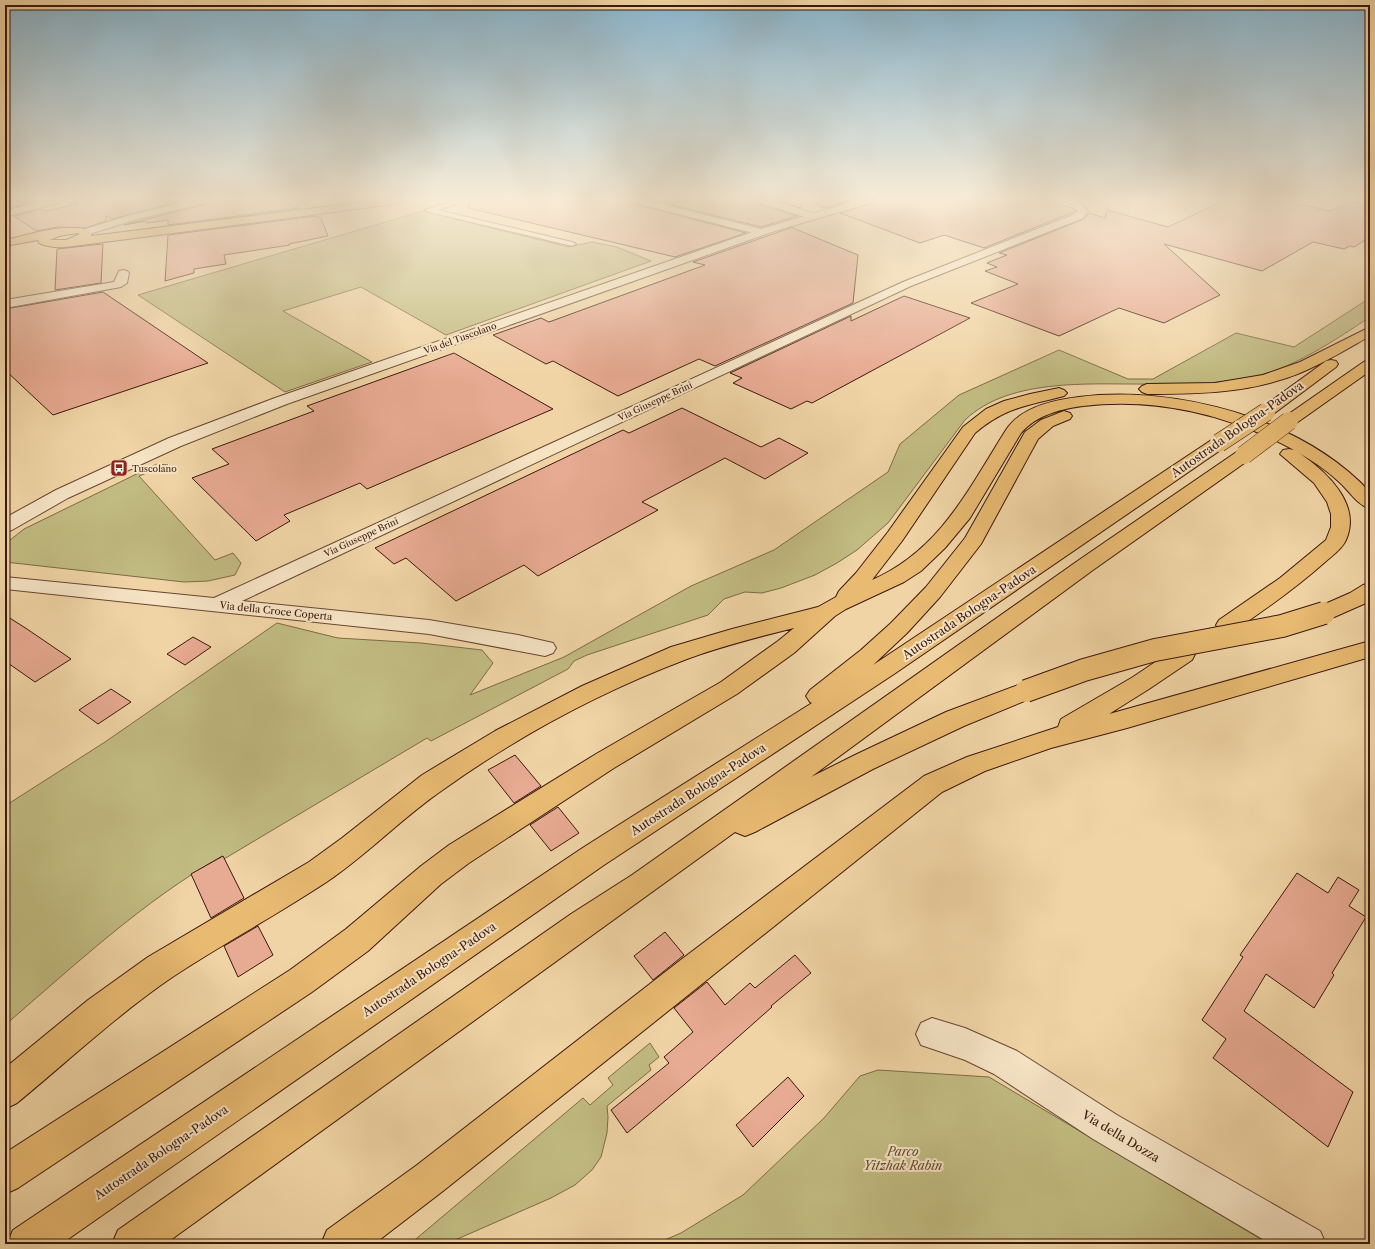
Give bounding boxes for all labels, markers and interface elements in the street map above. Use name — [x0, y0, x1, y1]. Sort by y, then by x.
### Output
street label: Via del Tuscolano — [421, 320, 498, 357]
street label: Autostrada Bologna-Padova — [1167, 377, 1307, 481]
street label: Via Giuseppe Brini — [615, 379, 694, 423]
bus stop icon: Tuscolano — [109, 458, 129, 478]
place label: Tuscolano — [132, 463, 177, 474]
street label: Via Giuseppe Brini — [321, 515, 400, 559]
street label: Autostrada Bologna-Padova — [898, 561, 1039, 663]
street label: Via della Croce Coperta — [218, 598, 334, 623]
street label: Autostrada Bologna-Padova — [627, 739, 769, 839]
street label: Autostrada Bologna-Padova — [358, 918, 499, 1020]
street label: Autostrada Bologna-Padova — [90, 1101, 231, 1203]
street label: Via della Dozza — [1079, 1106, 1163, 1165]
park label: Parco Yitzhak Rabin — [864, 1144, 942, 1173]

